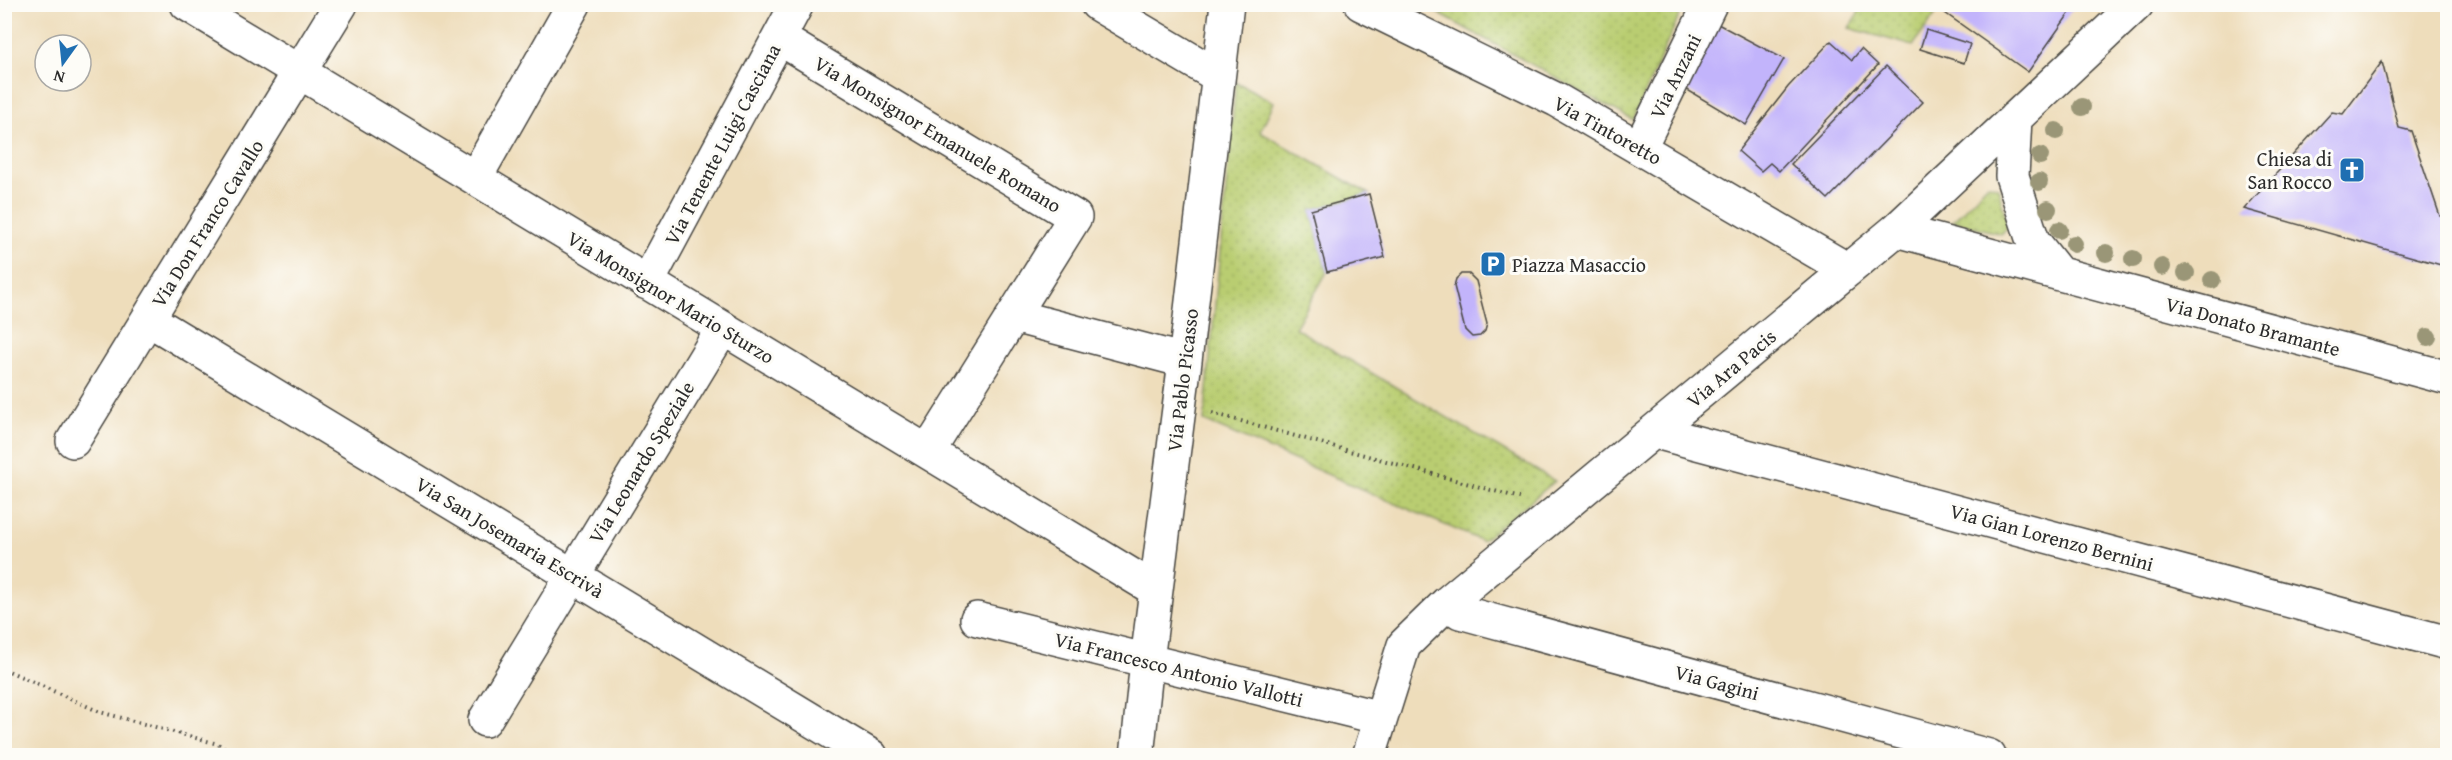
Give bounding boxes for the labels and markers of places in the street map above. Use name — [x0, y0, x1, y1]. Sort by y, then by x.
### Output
place label: Chiesa di San Rocco — [2247, 144, 2332, 196]
church icon: Chiesa di San Rocco — [2337, 155, 2367, 185]
parking icon: Piazza Masaccio — [1478, 249, 1508, 279]
place label: Piazza Masaccio — [1512, 250, 1646, 279]

